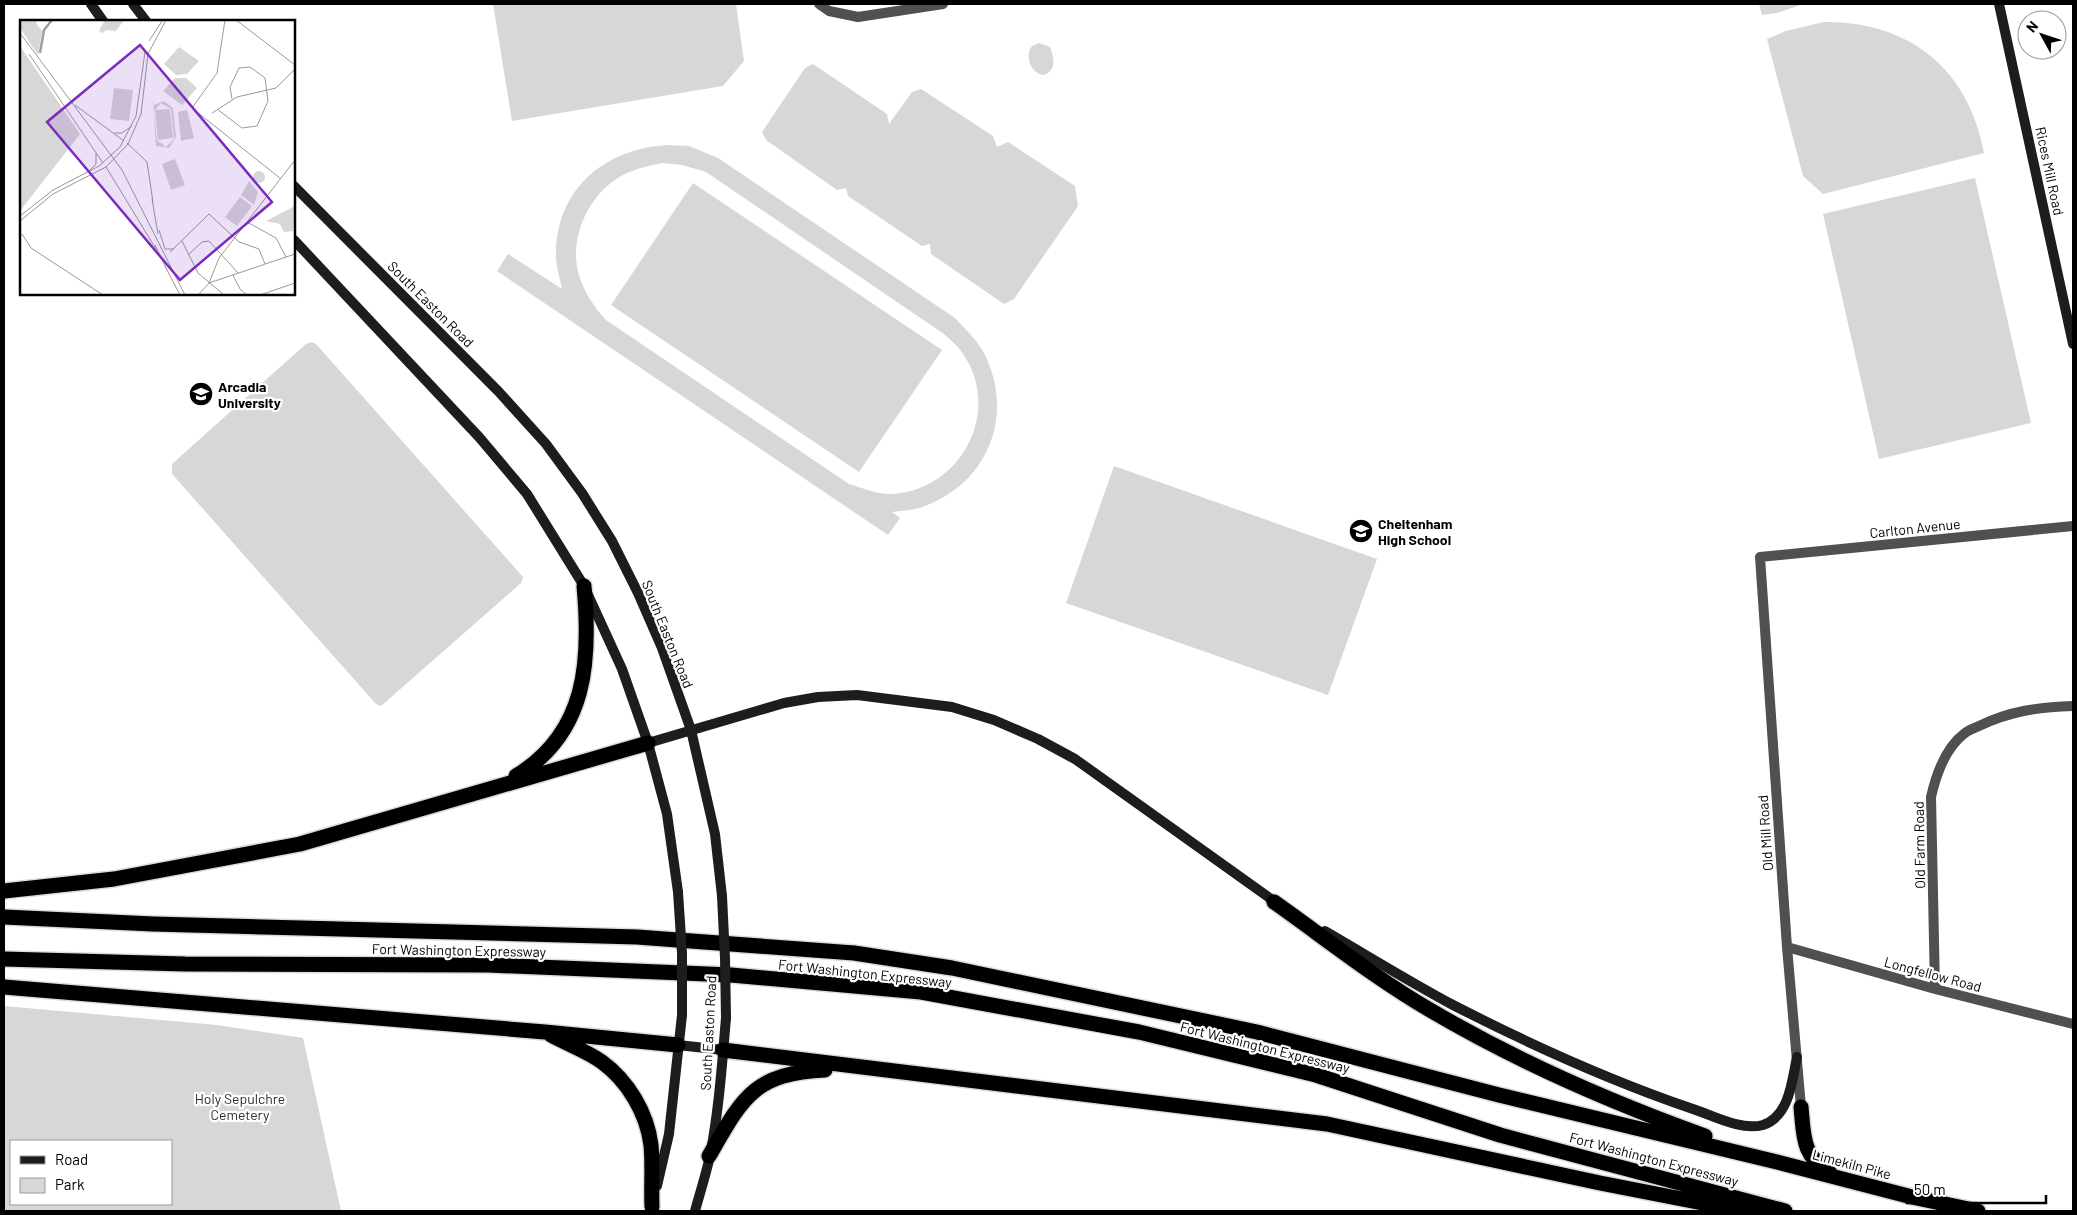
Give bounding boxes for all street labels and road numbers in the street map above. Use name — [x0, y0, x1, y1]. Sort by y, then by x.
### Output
street label: Rices Mill Road — [2032, 125, 2068, 217]
street label: South Easton Road — [384, 257, 478, 351]
street label: Carlton Avenue — [1869, 515, 1961, 541]
street label: South Easton Road — [639, 578, 697, 690]
street label: Old Mill Road — [1754, 794, 1776, 872]
street label: Old Farm Road — [1910, 801, 1928, 889]
street label: Fort Washington Expressway — [372, 940, 547, 960]
street label: Longfellow Road — [1882, 953, 1984, 995]
street label: Fort Washington Expressway — [777, 955, 953, 991]
street label: South Easton Road — [697, 975, 719, 1091]
street label: Fort Washington Expressway — [1178, 1018, 1352, 1076]
street label: Fort Washington Expressway — [1568, 1128, 1741, 1190]
street label: Limekiln Pike — [1811, 1145, 1893, 1183]

